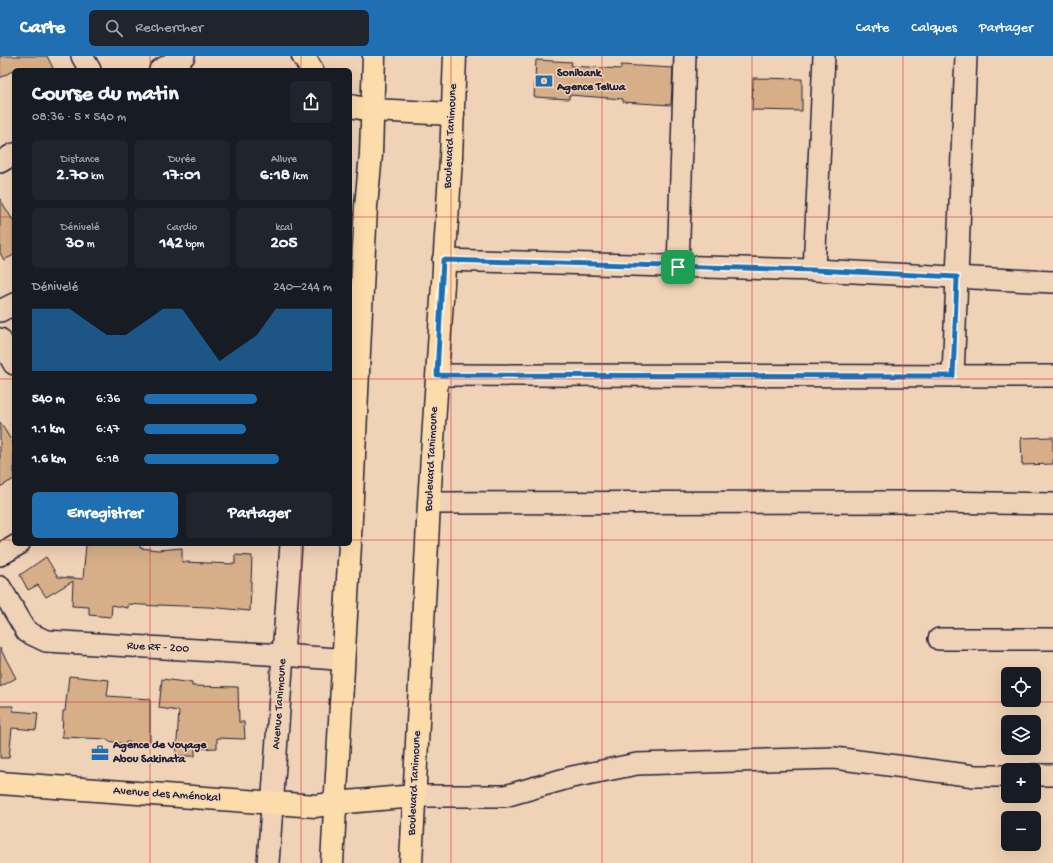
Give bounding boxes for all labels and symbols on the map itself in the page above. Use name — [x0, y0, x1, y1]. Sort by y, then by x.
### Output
place label: Sonibank Agence Telwa — [556, 67, 627, 95]
bank icon: Sonibank Agence Telwa — [534, 71, 554, 91]
street label: Boulevard Tanimoune — [441, 83, 461, 190]
pin — [661, 250, 695, 284]
street label: Boulevard Tanimoune — [422, 406, 442, 513]
street label: Rue RF - 200 — [126, 639, 190, 657]
street label: Avenue Tanimoune — [270, 657, 290, 750]
street label: Boulevard Tanimoune — [405, 730, 425, 837]
place label: Agence de Voyage Abou Sakinata — [112, 739, 207, 767]
office icon: Agence de Voyage Abou Sakinata — [90, 743, 110, 763]
street label: Avenue des Aménokal — [113, 784, 222, 806]

